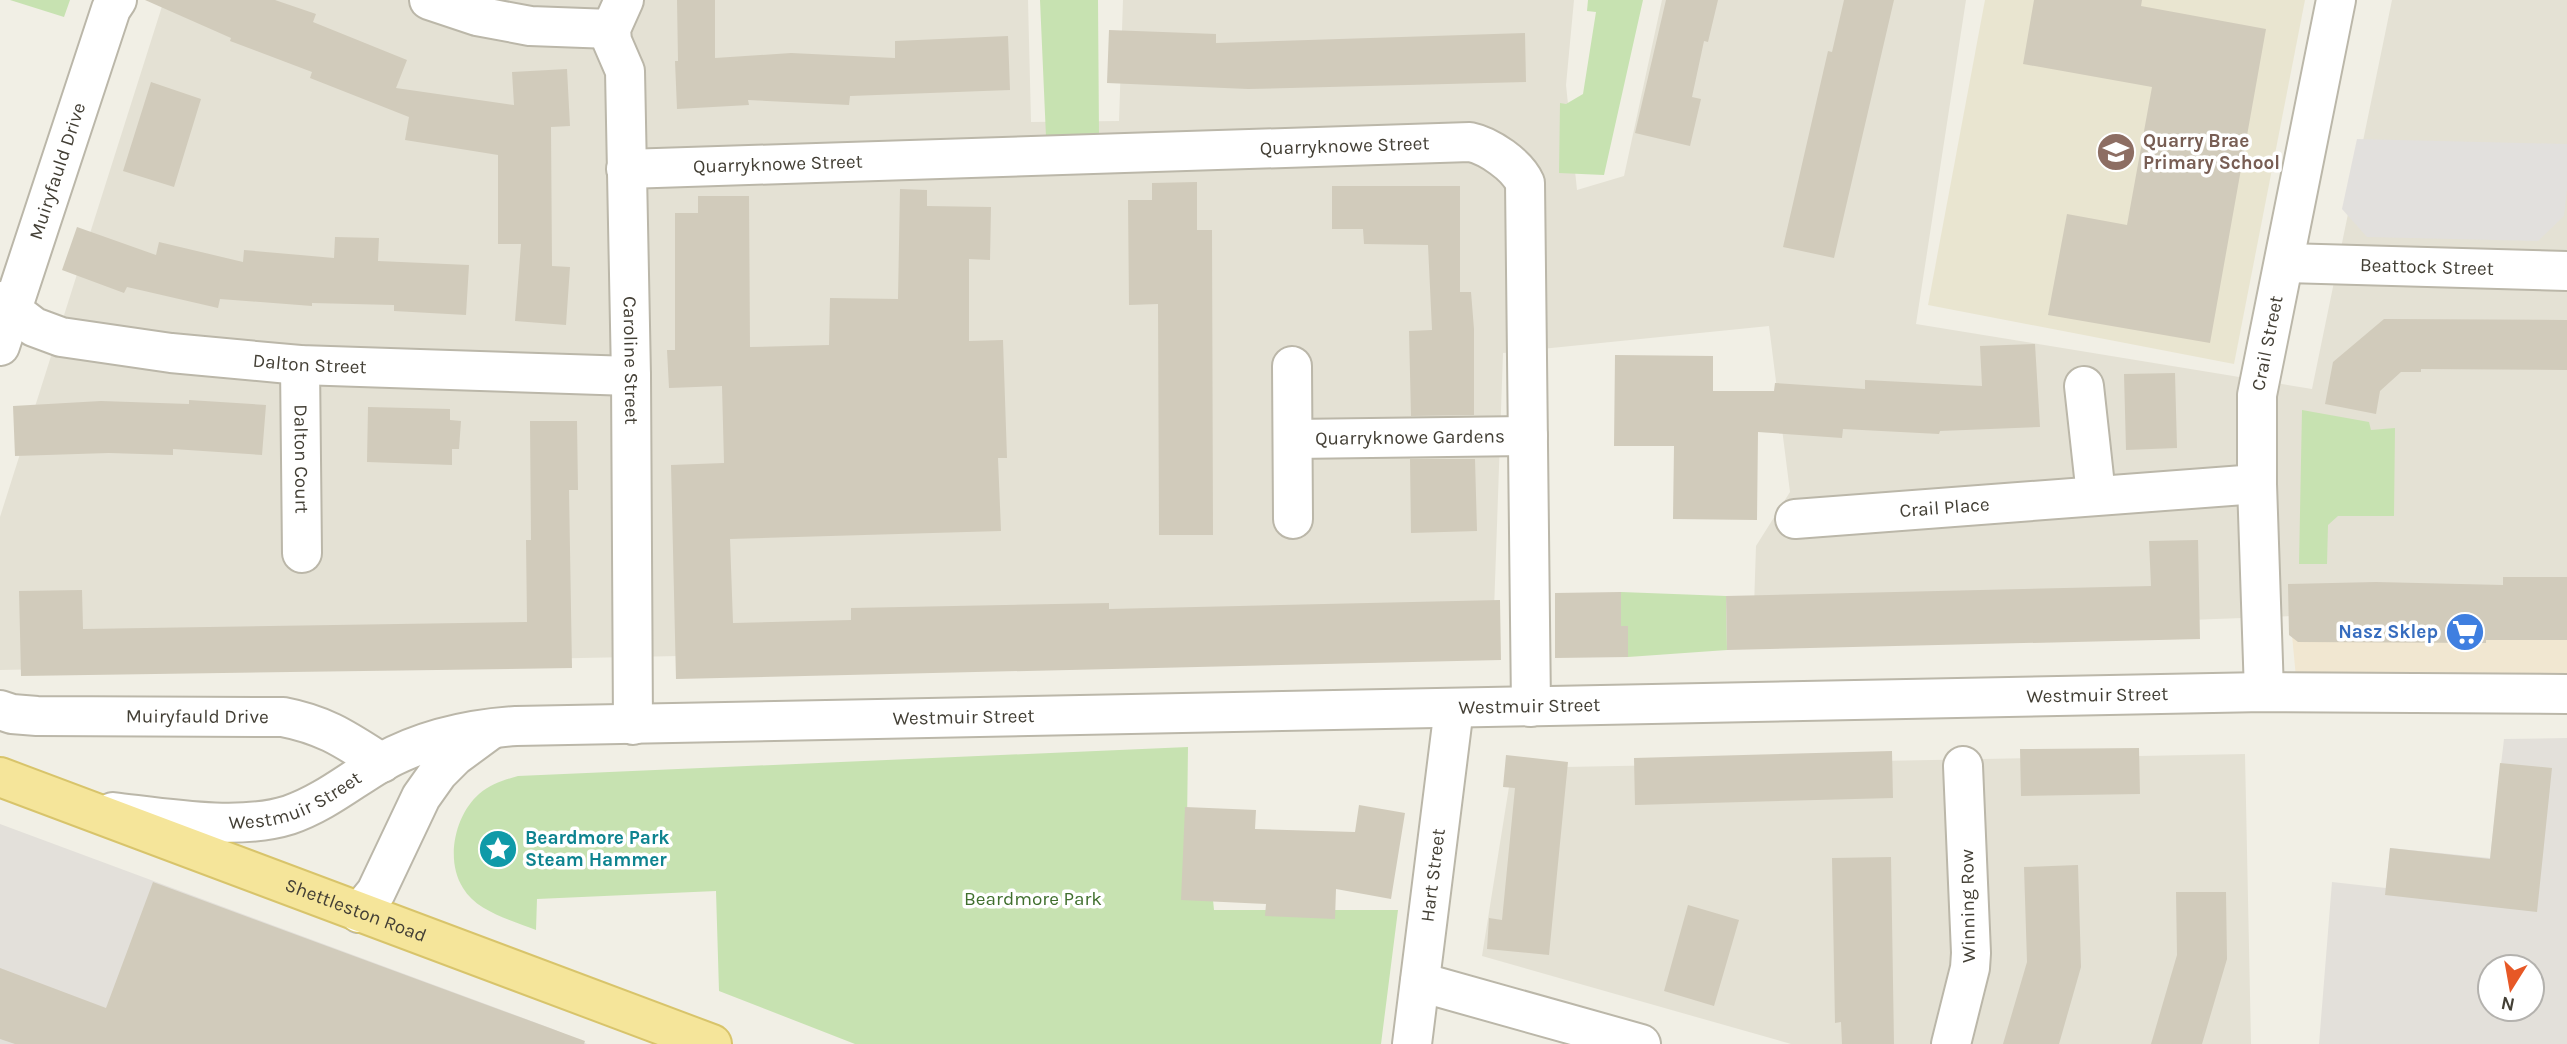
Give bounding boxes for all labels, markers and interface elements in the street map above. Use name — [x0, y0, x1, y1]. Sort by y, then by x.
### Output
street label: Muiryfauld Drive — [25, 100, 90, 243]
place label: Quarry Brae Primary School — [2143, 130, 2280, 174]
school or university icon: Quarry Brae Primary School — [2095, 131, 2137, 173]
street label: Quarryknowe Street — [1259, 132, 1430, 160]
street label: Quarryknowe Street — [693, 150, 863, 178]
street label: Beattock Street — [2360, 254, 2494, 280]
street label: Crail Street — [2247, 294, 2288, 393]
street label: Caroline Street — [618, 296, 642, 425]
street label: Dalton Street — [252, 350, 367, 378]
street label: Dalton Court — [289, 404, 313, 514]
street label: Quarryknowe Gardens — [1315, 425, 1505, 450]
street label: Crail Place — [1899, 493, 1990, 522]
supermarket icon: Nasz Sklep — [2444, 611, 2486, 653]
place label: Nasz Sklep — [2338, 621, 2438, 643]
street label: Westmuir Street — [2026, 683, 2168, 708]
street label: Westmuir Street — [1458, 694, 1601, 719]
street label: Muiryfauld Drive — [126, 705, 269, 728]
street label: Westmuir Street — [892, 705, 1035, 730]
street label: Westmuir Street — [228, 767, 365, 834]
place label: Beardmore Park Steam Hammer — [525, 827, 670, 871]
street label: Hart Street — [1416, 827, 1450, 923]
place icon: Beardmore Park Steam Hammer — [477, 828, 519, 870]
street label: Winning Row — [1956, 849, 1980, 963]
street label: Shettleston Road — [282, 874, 430, 947]
park label: Beardmore Park — [964, 888, 1102, 910]
north arrow — [2476, 953, 2546, 1023]
text: N — [2499, 992, 2517, 1016]

